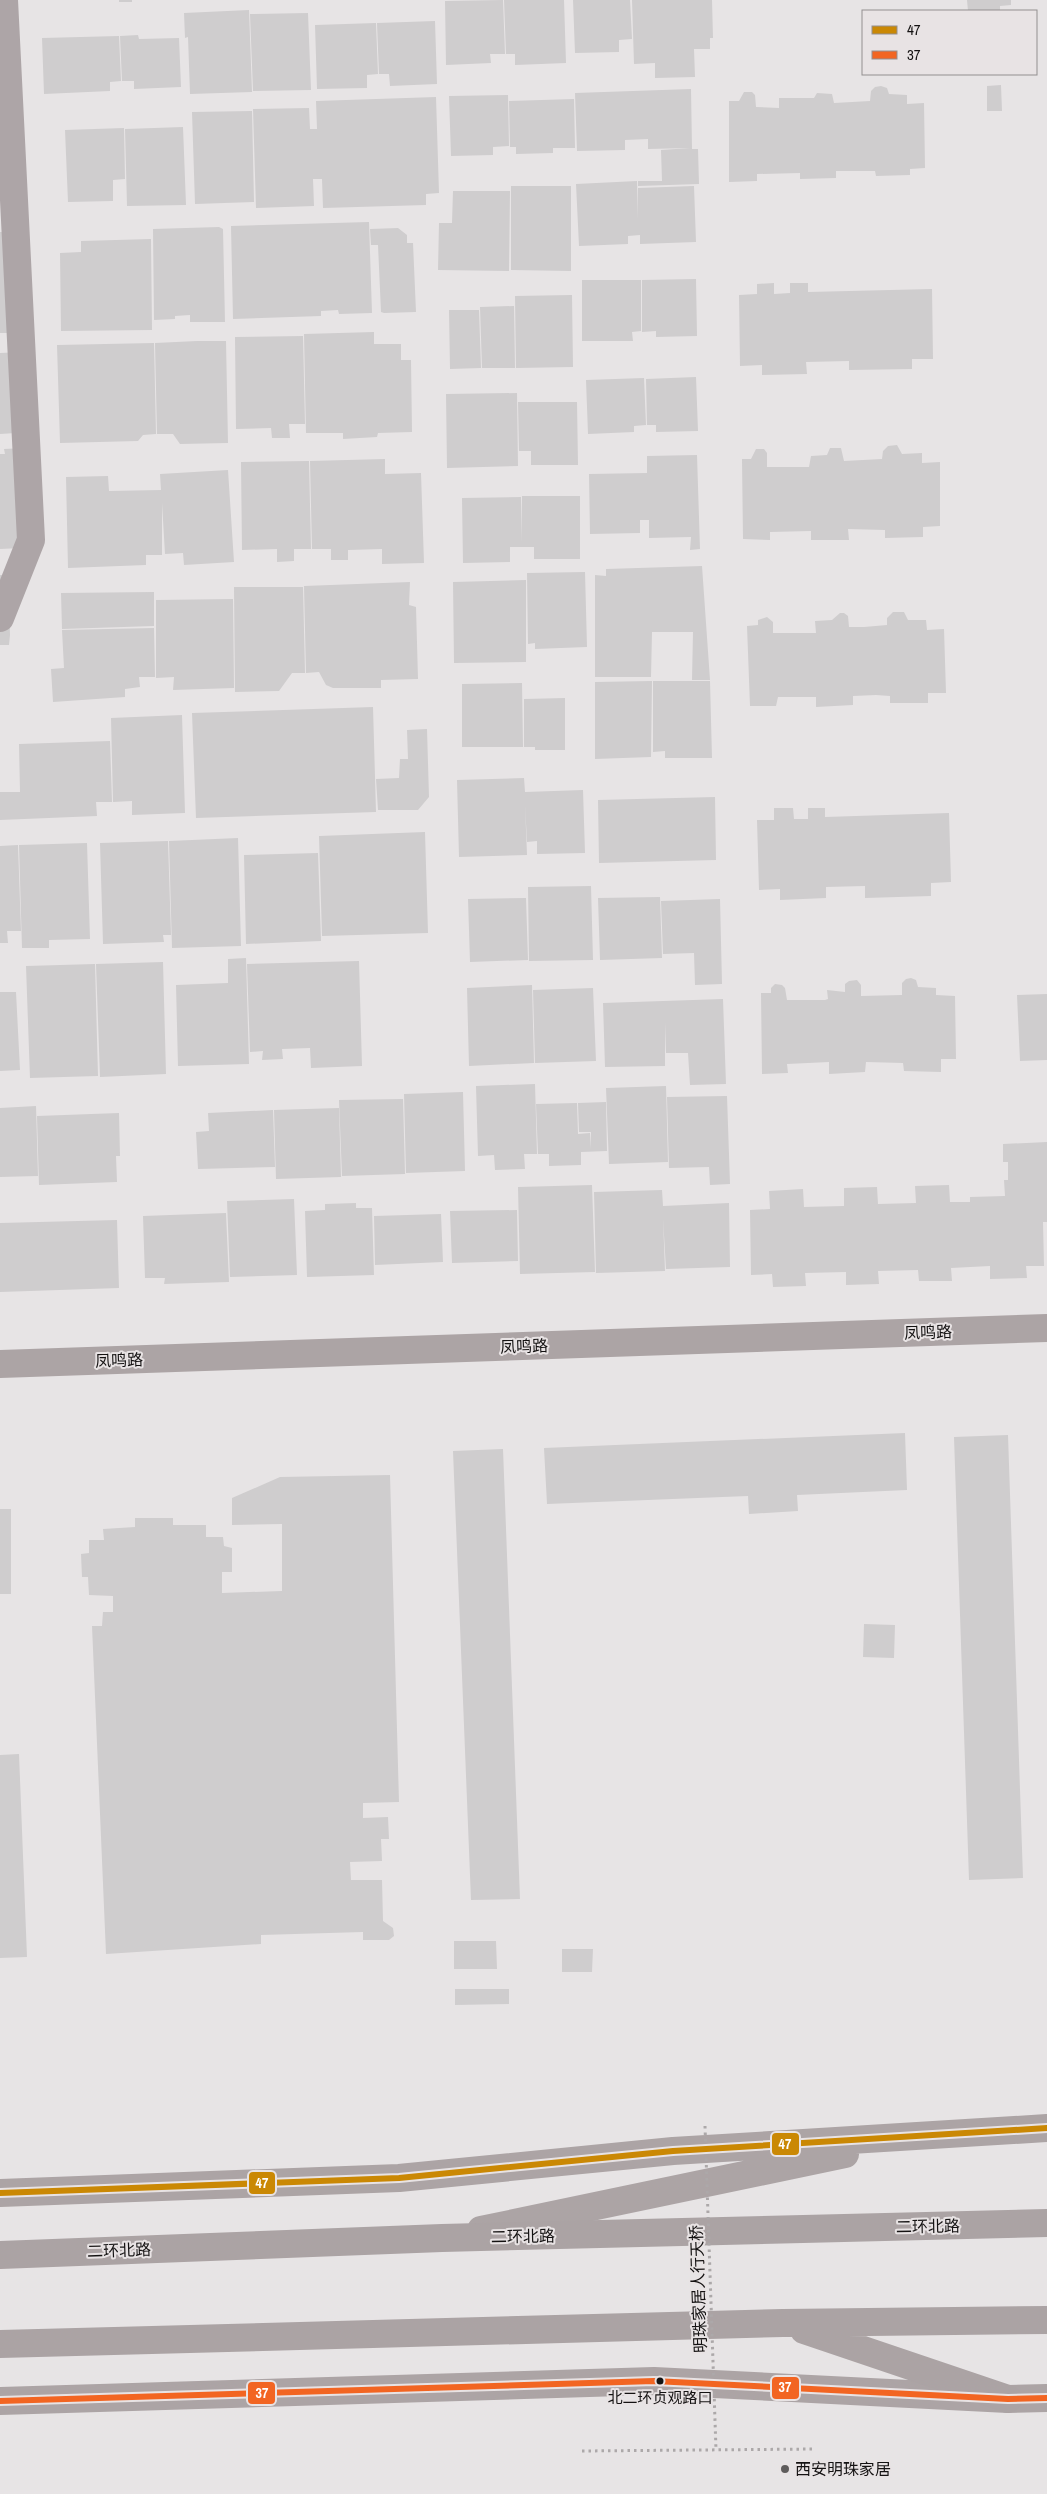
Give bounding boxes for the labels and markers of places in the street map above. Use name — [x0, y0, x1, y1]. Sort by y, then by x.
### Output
marker: 北二环贞观路口 — [655, 2376, 665, 2386]
place label: 北二环贞观路口 — [607, 2387, 713, 2408]
place label: 西安明珠家居 — [795, 2458, 891, 2480]
marker: 西安明珠家居 — [779, 2463, 791, 2475]

